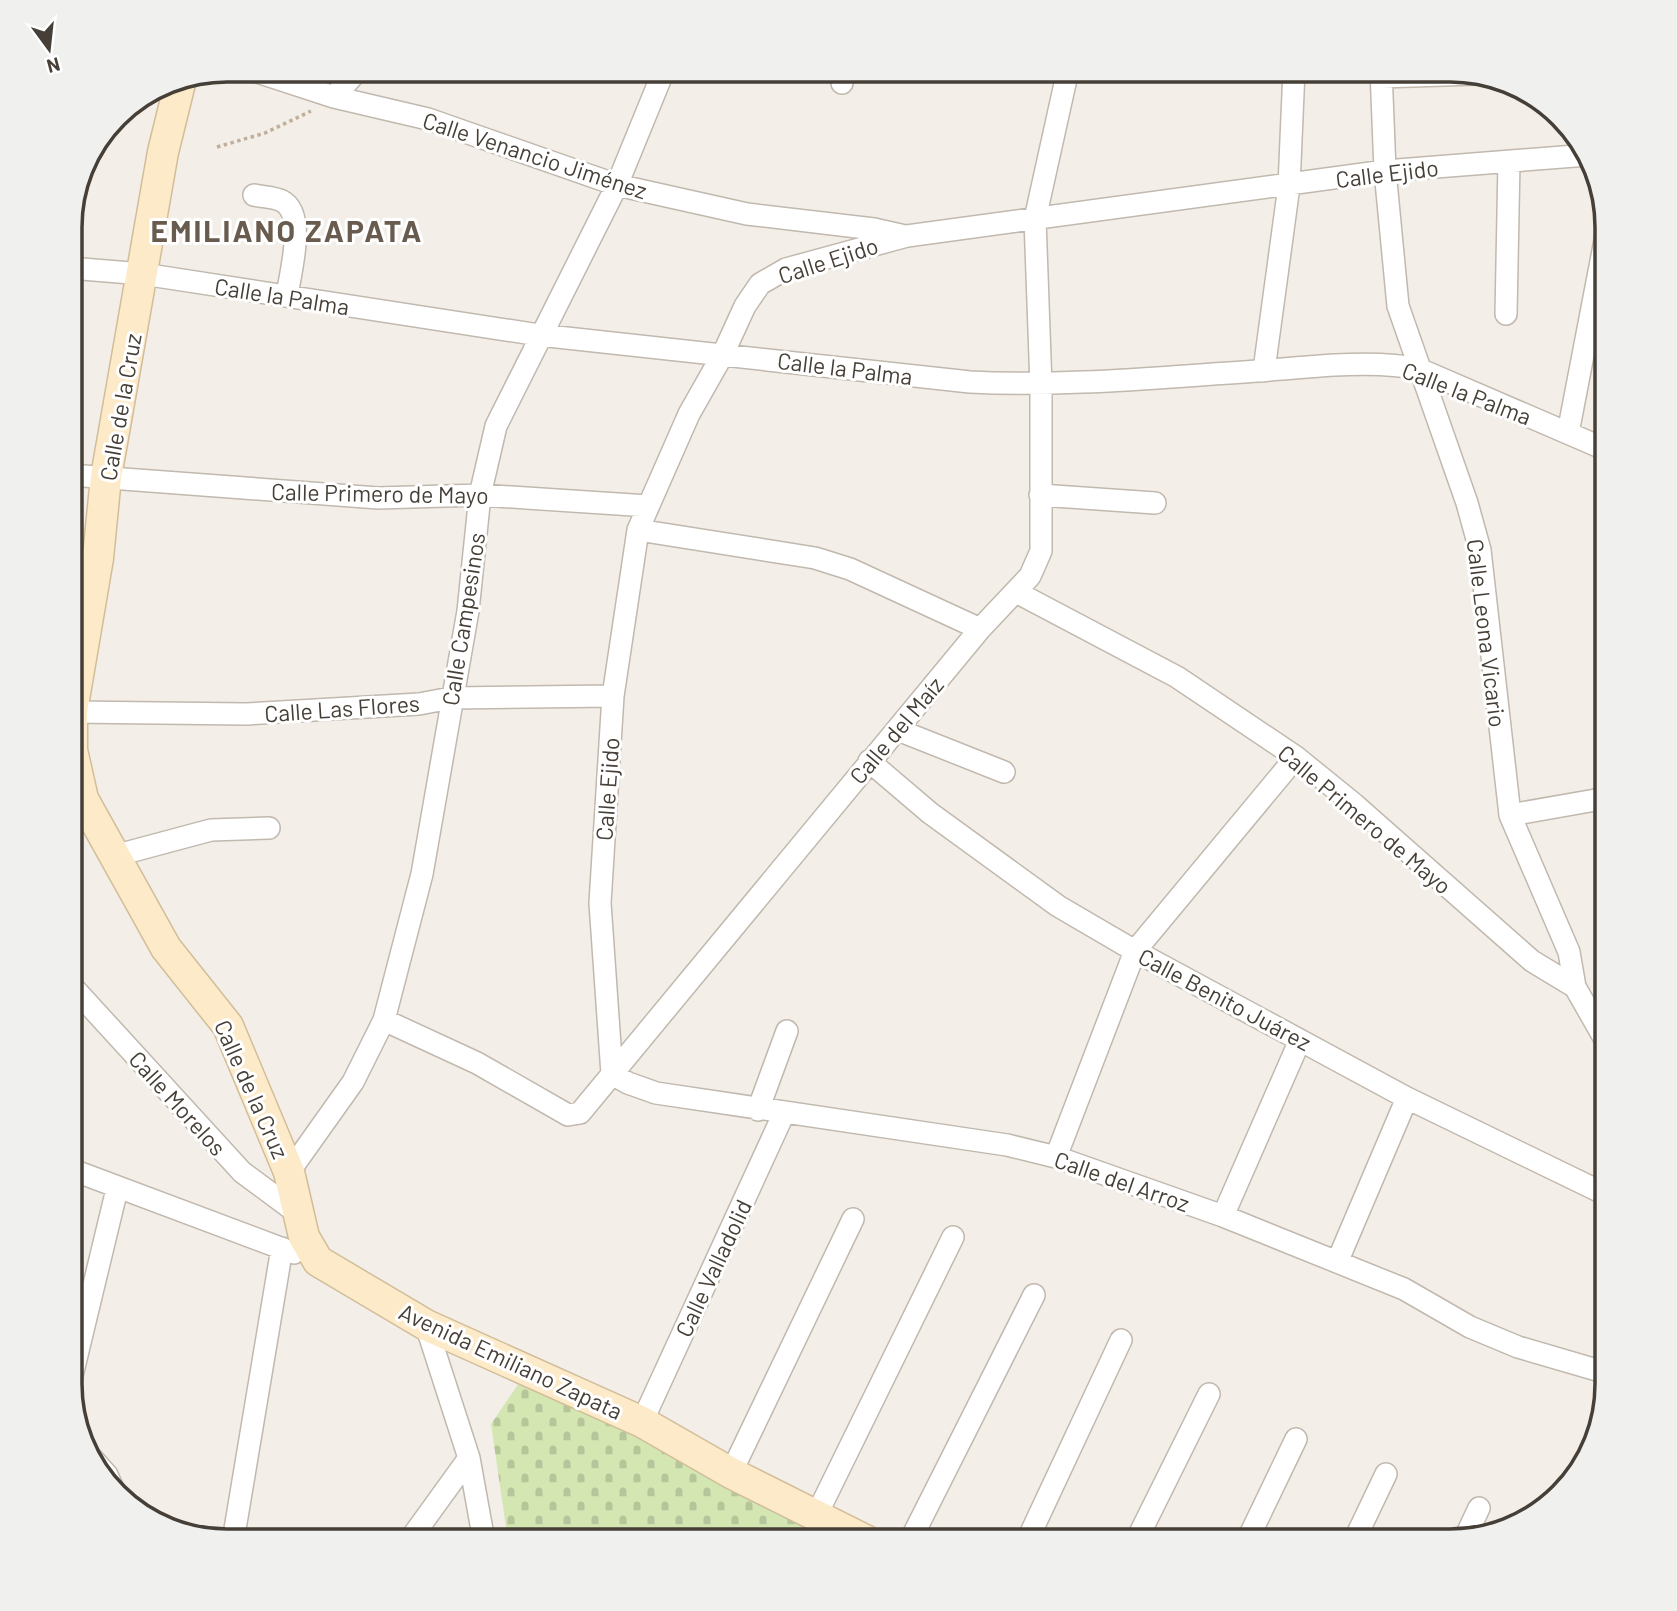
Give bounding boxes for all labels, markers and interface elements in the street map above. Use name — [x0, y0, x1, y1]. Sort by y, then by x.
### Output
north arrow — [14, 14, 84, 84]
text: N — [44, 53, 63, 79]
street label: Calle Venancio Jiménez — [419, 106, 651, 204]
street label: Calle Ejido — [1334, 153, 1440, 193]
district label: EMILIANO ZAPATA — [151, 212, 424, 248]
street label: Calle Ejido — [774, 231, 882, 289]
street label: Calle la Palma — [213, 272, 351, 320]
street label: Calle de la Cruz — [93, 331, 147, 483]
street label: Calle la Palma — [776, 346, 914, 390]
street label: Calle la Palma — [1398, 356, 1536, 430]
street label: Calle Primero de Mayo — [271, 477, 489, 509]
street label: Calle Campesinos — [435, 530, 491, 708]
street label: Calle Leona Vicario — [1462, 537, 1512, 729]
street label: Calle del Maíz — [843, 671, 949, 789]
street label: Calle Las Flores — [263, 689, 421, 727]
street label: Calle Ejido — [589, 736, 625, 842]
street label: Calle Primero de Mayo — [1273, 738, 1457, 900]
street label: Calle Benito Juárez — [1134, 942, 1316, 1056]
street label: Calle de la Cruz — [209, 1015, 295, 1163]
street label: Calle Morelos — [124, 1045, 232, 1161]
street label: Calle del Arroz — [1051, 1145, 1193, 1217]
street label: Calle Valladolid — [669, 1195, 757, 1341]
street label: Avenida Emiliano Zapata — [395, 1297, 627, 1425]

